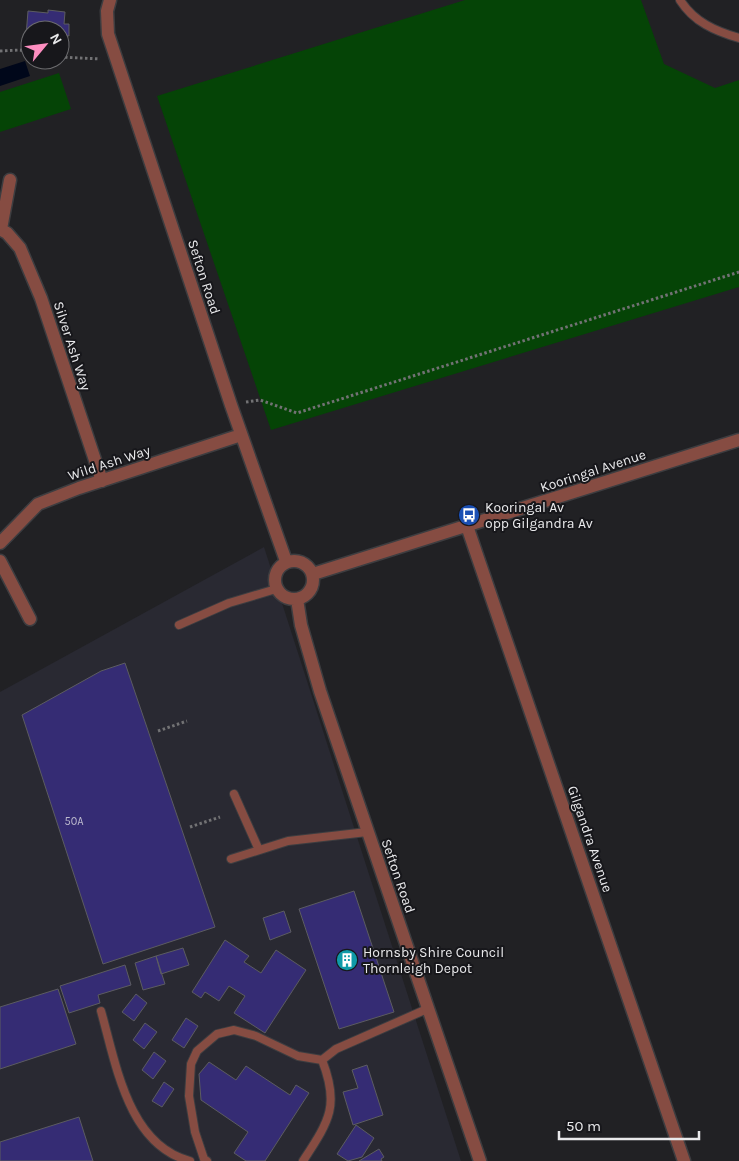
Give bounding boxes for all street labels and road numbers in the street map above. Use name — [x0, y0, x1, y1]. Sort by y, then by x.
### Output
street label: Sefton Road — [184, 238, 224, 316]
street label: Silver Ash Way — [50, 299, 95, 393]
street label: Wild Ash Way — [66, 442, 153, 484]
street label: Kooringal Avenue — [538, 446, 648, 496]
street label: Gilgandra Avenue — [564, 783, 616, 895]
street label: Sefton Road — [377, 837, 419, 915]

